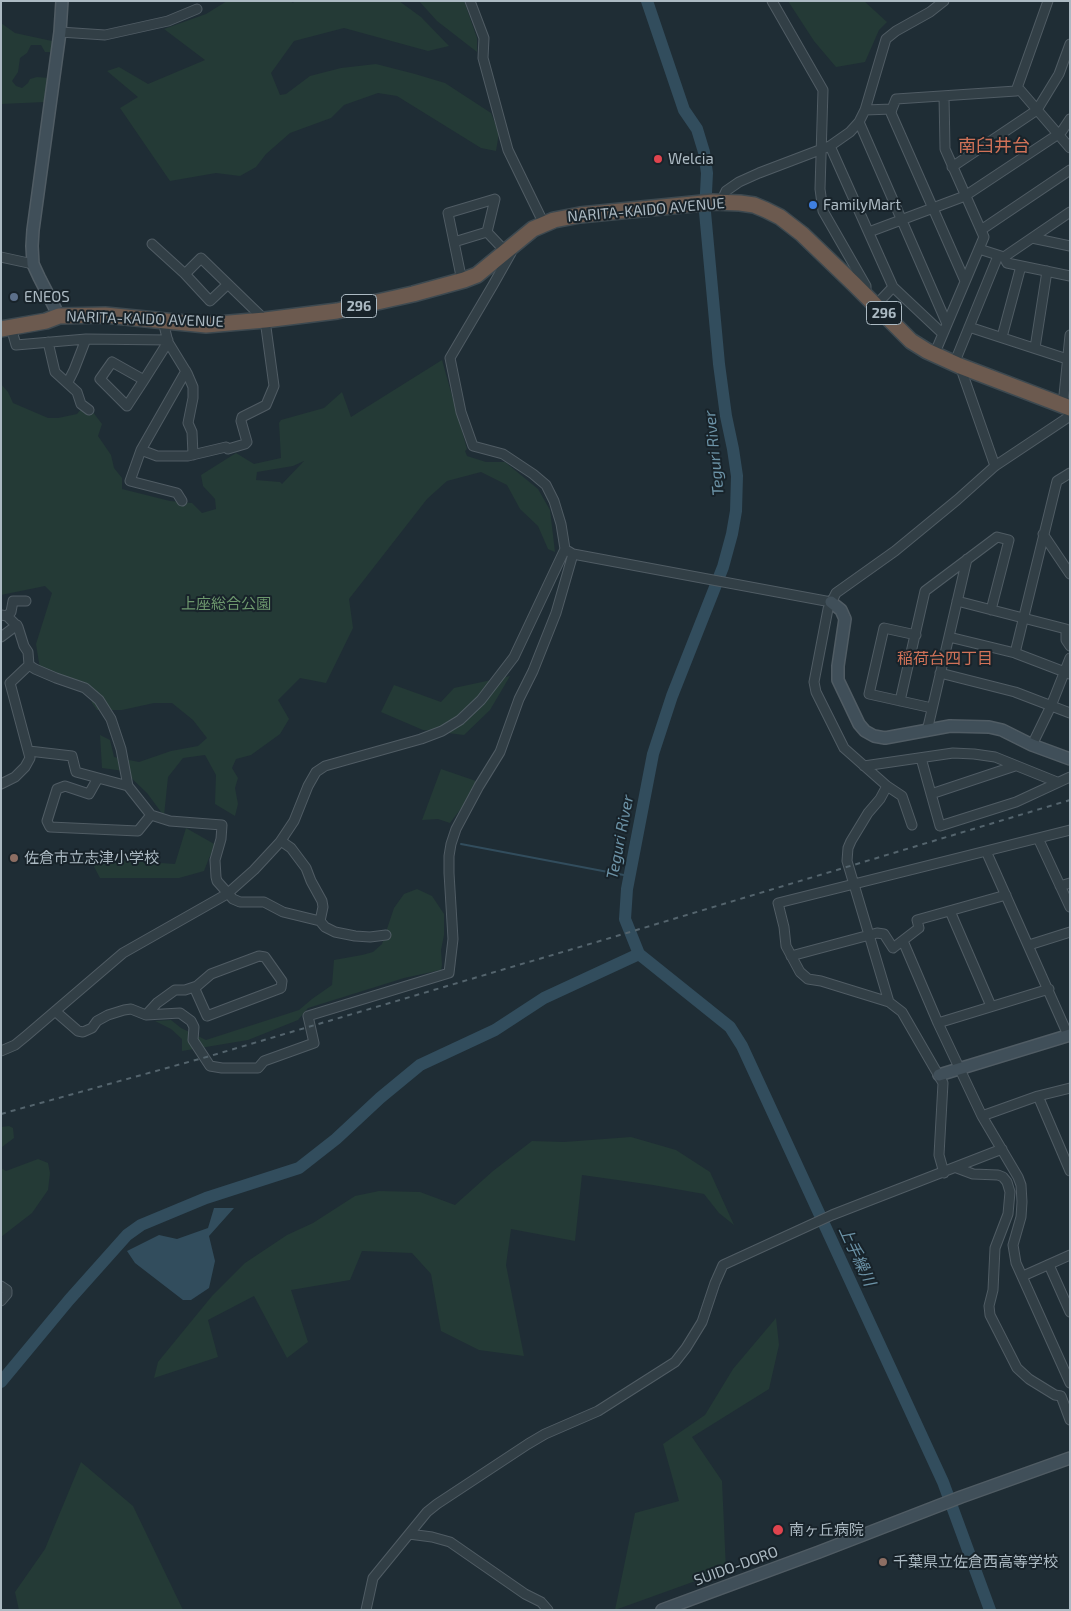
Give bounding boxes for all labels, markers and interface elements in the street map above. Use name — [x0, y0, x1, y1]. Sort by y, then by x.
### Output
district label: 南臼井台 — [958, 135, 1030, 157]
place label: Welcia — [668, 150, 714, 168]
marker: Welcia — [652, 153, 664, 165]
street label: NARITA-KAIDO AVENUE — [567, 194, 725, 226]
place label: FamilyMart — [823, 196, 901, 214]
marker: FamilyMart — [807, 199, 819, 211]
place label: ENEOS — [24, 288, 70, 306]
marker: ENEOS — [8, 291, 20, 303]
road number: 296 — [342, 294, 376, 318]
road number: 296 — [866, 302, 902, 324]
street label: NARITA-KAIDO AVENUE — [66, 307, 224, 331]
water label: Teguri River — [700, 409, 728, 497]
park label: 上座総合公園 — [181, 595, 271, 613]
district label: 稲荷台四丁目 — [897, 649, 993, 669]
water label: Teguri River — [602, 793, 638, 881]
place label: 佐倉市立志津小学校 — [24, 849, 159, 867]
marker: 佐倉市立志津小学校 — [8, 852, 20, 864]
water label: 上手繰川 — [835, 1223, 879, 1289]
place label: 南ヶ丘病院 — [789, 1521, 864, 1539]
marker: 南ヶ丘病院 — [771, 1523, 785, 1537]
street label: SUIDO-DORO — [691, 1542, 781, 1590]
place label: 千葉県立佐倉西高等学校 — [893, 1553, 1058, 1571]
marker: 千葉県立佐倉西高等学校 — [877, 1556, 889, 1568]

